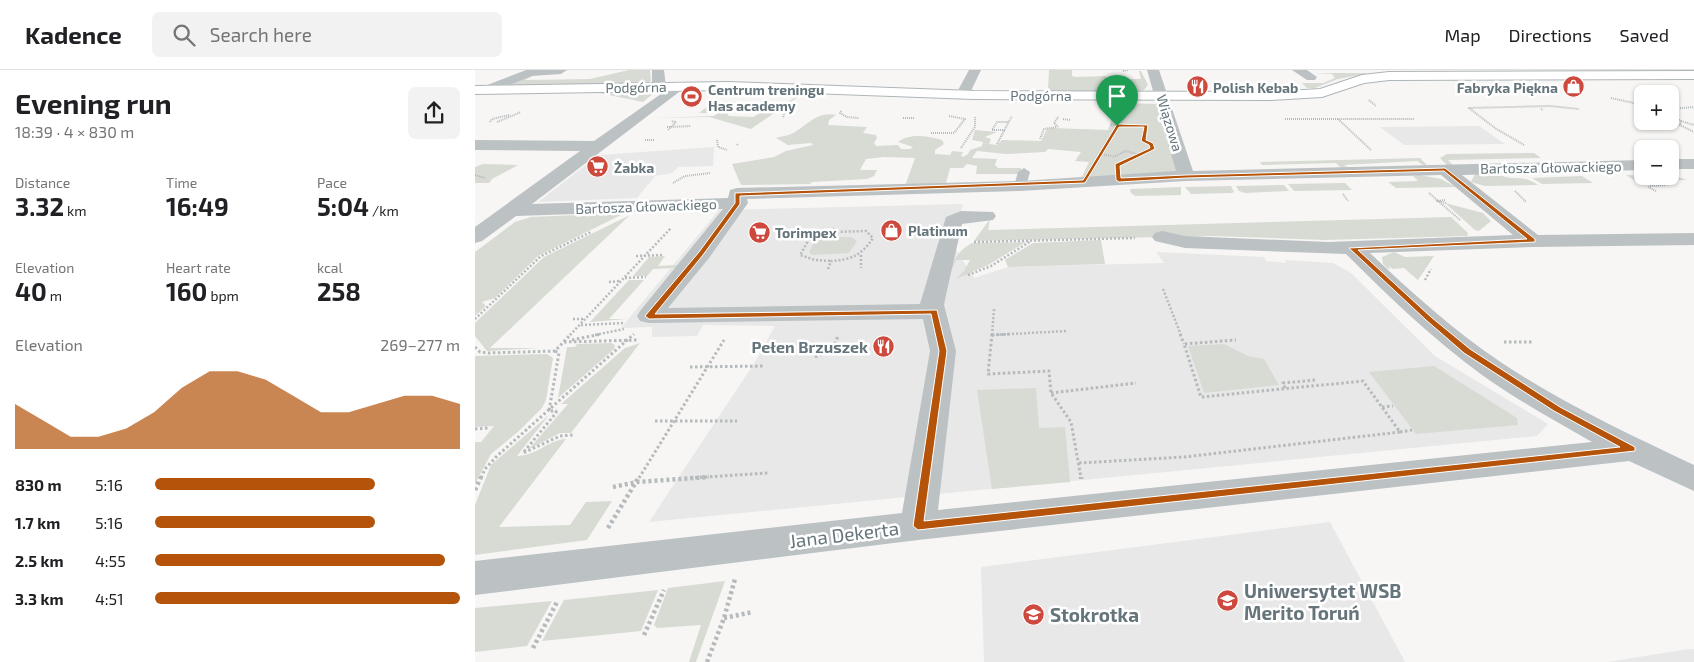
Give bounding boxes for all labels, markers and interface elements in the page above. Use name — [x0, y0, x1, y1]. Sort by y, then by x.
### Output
search box — [152, 12, 502, 57]
text: Kadence — [25, 20, 122, 49]
icon: search — [170, 21, 198, 49]
text: Search here — [210, 23, 312, 46]
text: Map — [1444, 24, 1481, 46]
text: Directions — [1509, 24, 1592, 46]
text: Saved — [1620, 24, 1669, 46]
pin — [1096, 75, 1138, 126]
restaurant icon: Polish Kebab — [1185, 75, 1209, 99]
shop icon: Fabryka Piękna — [1562, 75, 1586, 99]
street label: Podgórna — [605, 78, 667, 96]
place label: Polish Kebab — [1213, 79, 1298, 96]
place label: Fabryka Piękna — [1457, 79, 1558, 96]
place label: Centrum treningu Has academy — [708, 81, 824, 114]
icon: arrive — [1103, 82, 1131, 110]
sports icon: Centrum treningu Has academy — [680, 85, 704, 109]
map controls — [1634, 85, 1679, 185]
button: + — [1634, 85, 1679, 130]
text: Evening run — [15, 86, 172, 120]
button: share — [408, 87, 460, 139]
street label: Podgórna — [1010, 87, 1072, 104]
street label: Wiązowa — [1153, 92, 1187, 154]
text: 18:39 · 4 × 830 m — [15, 122, 134, 141]
button: − — [1634, 140, 1679, 185]
supermarket icon: Żabka — [586, 155, 610, 179]
street label: Bartosza Głowackiego — [1480, 157, 1622, 177]
place label: Żabka — [614, 159, 654, 176]
text: Distance — [15, 174, 70, 191]
text: Time — [166, 174, 197, 191]
text: Pace — [317, 174, 347, 191]
text: 3.32 — [15, 191, 64, 221]
text: 16:49 — [166, 191, 229, 221]
text: 5:04 — [317, 191, 369, 221]
street label: Bartosza Głowackiego — [575, 195, 717, 217]
text: km — [64, 202, 87, 219]
text: /km — [369, 202, 399, 219]
shop icon: Platinum — [880, 218, 904, 242]
supermarket icon: Torimpex — [747, 220, 771, 244]
place label: Platinum — [908, 222, 968, 239]
place label: Torimpex — [775, 224, 837, 241]
text: Elevation — [15, 259, 74, 276]
text: Heart rate — [166, 259, 231, 276]
text: kcal — [317, 259, 343, 276]
text: 40 — [15, 276, 47, 306]
text: 160 — [166, 276, 207, 306]
text: 258 — [317, 276, 361, 306]
text: m — [47, 287, 62, 304]
text: bpm — [207, 287, 239, 304]
restaurant icon: Pełen Brzuszek — [872, 334, 896, 358]
text: Elevation — [15, 335, 83, 354]
text: 269–277 m — [380, 335, 460, 354]
place label: Pełen Brzuszek — [751, 337, 868, 356]
text: 830 m — [15, 475, 62, 494]
text: 5:16 — [95, 475, 123, 494]
text: 1.7 km — [15, 513, 60, 532]
text: 5:16 — [95, 513, 123, 532]
street label: Jana Dekerta — [788, 516, 900, 552]
text: 2.5 km — [15, 551, 64, 570]
text: 4:55 — [95, 551, 126, 570]
place label: Uniwersytet WSB Merito Toruń — [1244, 579, 1401, 624]
text: 3.3 km — [15, 589, 64, 608]
text: 4:51 — [95, 589, 124, 608]
school or university icon: Uniwersytet WSB Merito Toruń — [1216, 589, 1240, 613]
school or university icon: Stokrotka — [1022, 602, 1046, 626]
place label: Stokrotka — [1050, 603, 1139, 626]

